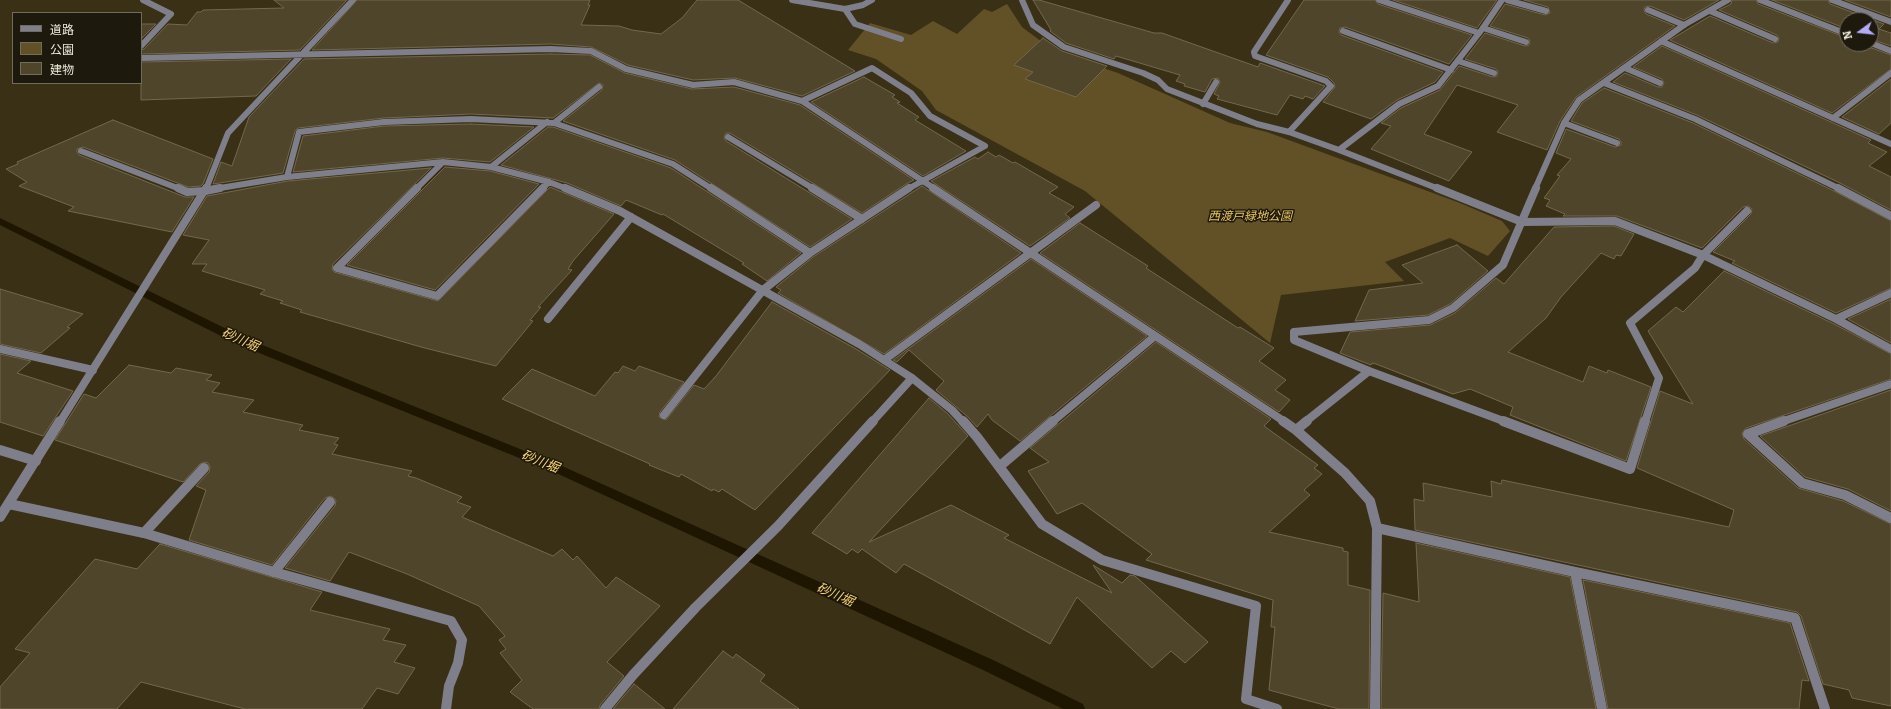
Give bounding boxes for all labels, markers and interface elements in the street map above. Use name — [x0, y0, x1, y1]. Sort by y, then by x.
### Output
legend — [12, 12, 142, 84]
north arrow — [1839, 12, 1879, 52]
text: 道路 — [50, 23, 74, 37]
text: N — [1841, 29, 1855, 41]
text: 公園 — [50, 43, 74, 57]
text: 建物 — [50, 63, 74, 77]
park label: 西渡戸緑地公園 — [1208, 210, 1292, 224]
water label: 砂川堀 — [219, 325, 261, 355]
water label: 砂川堀 — [519, 447, 561, 477]
water label: 砂川堀 — [814, 580, 856, 610]

